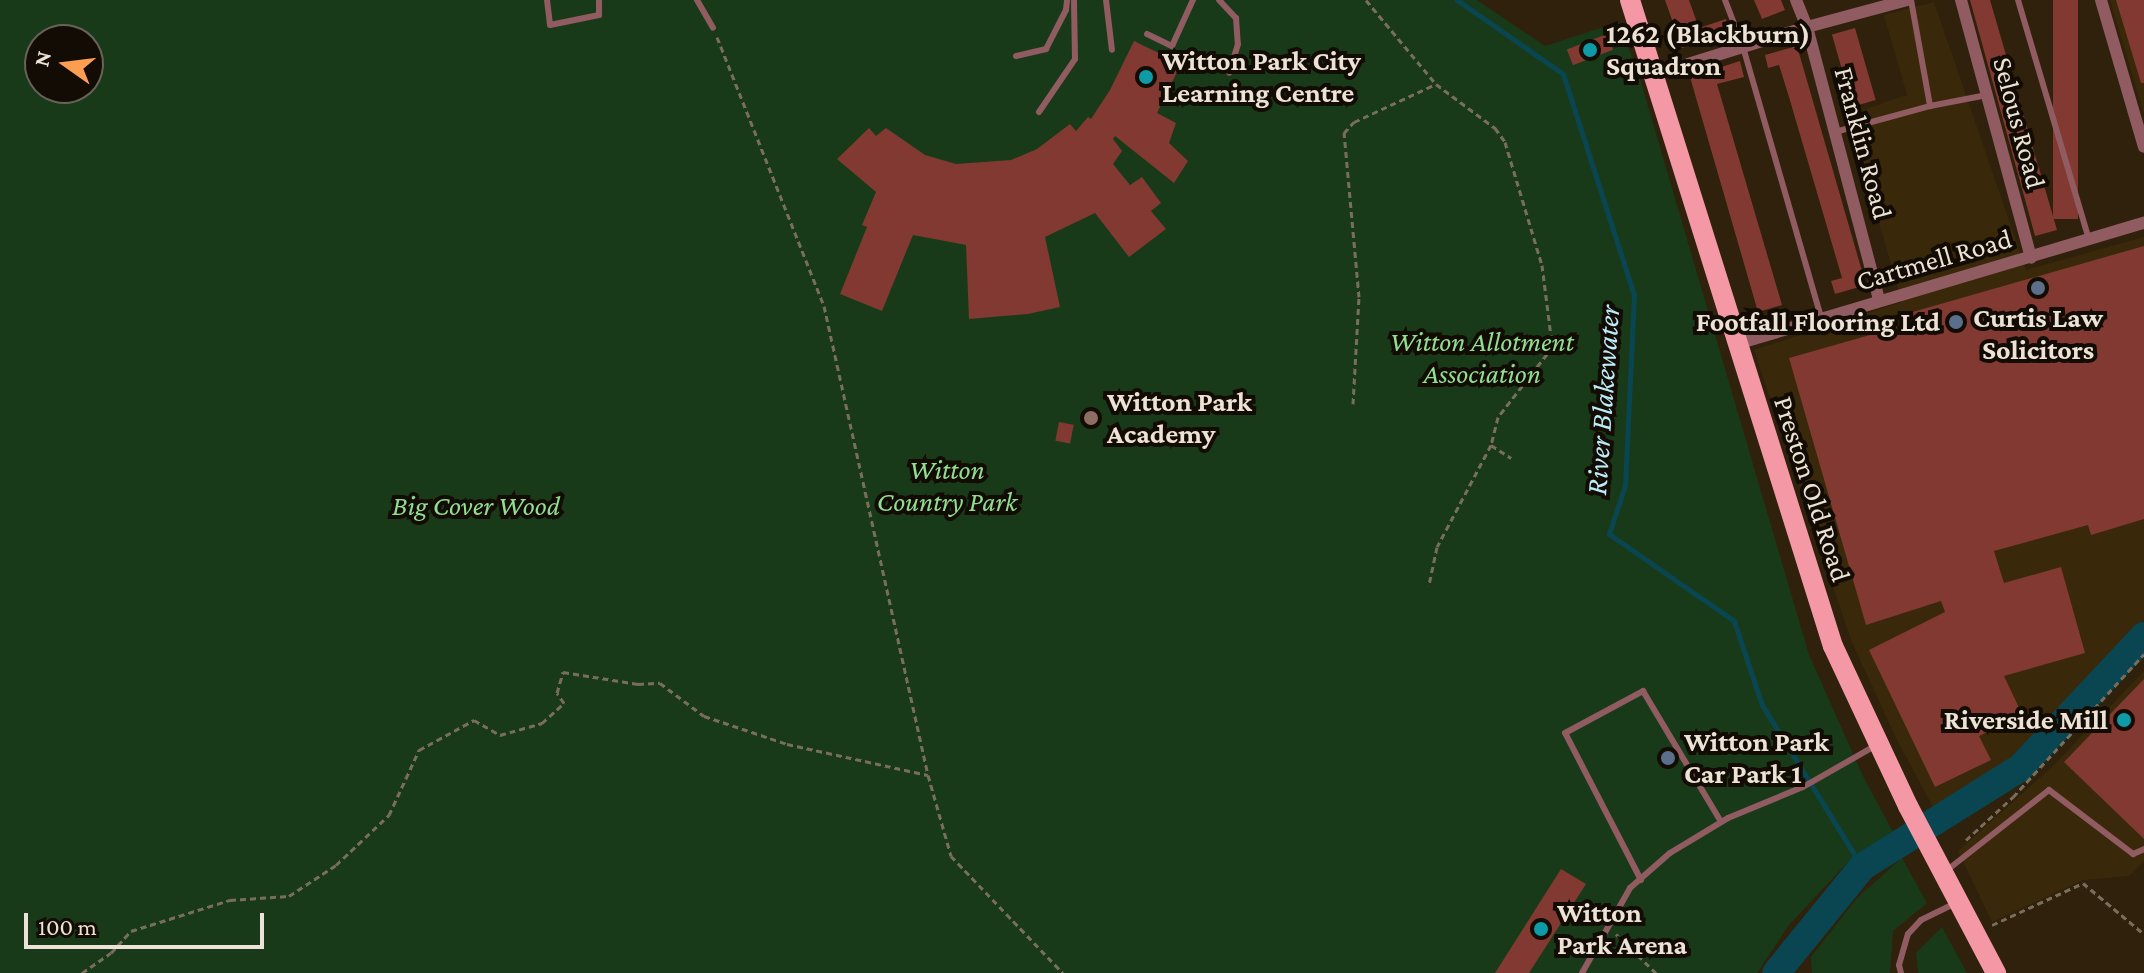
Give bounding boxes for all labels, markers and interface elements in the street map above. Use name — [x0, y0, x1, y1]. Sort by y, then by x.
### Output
place label: 1262 (Blackburn) Squadron — [1606, 17, 1810, 83]
north arrow — [24, 24, 104, 104]
marker: 1262 (Blackburn) Squadron — [1581, 41, 1599, 59]
place label: Witton Park City Learning Centre — [1162, 44, 1361, 110]
text: N — [28, 48, 56, 69]
street label: Selous Road — [1985, 54, 2053, 192]
street label: Franklin Road — [1827, 63, 1899, 223]
marker: Witton Park City Learning Centre — [1137, 68, 1155, 86]
street label: Cartmell Road — [1852, 222, 2016, 298]
marker: Curtis Law Solicitors — [2029, 279, 2047, 297]
place label: Curtis Law Solicitors — [1973, 301, 2103, 367]
water label: River Blakewater — [1578, 304, 1628, 496]
place label: Footfall Flooring Ltd — [1696, 305, 1940, 339]
marker: Footfall Flooring Ltd — [1947, 313, 1965, 331]
park label: Witton Allotment Association — [1390, 325, 1574, 391]
place label: Witton Park Academy — [1107, 385, 1252, 451]
street label: Preston Old Road — [1766, 392, 1858, 586]
marker: Witton Park Academy — [1082, 409, 1100, 427]
park label: Witton Country Park — [877, 453, 1017, 519]
park label: Big Cover Wood — [392, 489, 560, 523]
place label: Riverside Mill — [1944, 703, 2108, 737]
marker: Riverside Mill — [2115, 711, 2133, 729]
place label: Witton Park Car Park 1 — [1684, 725, 1829, 791]
marker: Witton Park Car Park 1 — [1659, 749, 1677, 767]
place label: Witton Park Arena — [1557, 896, 1687, 962]
scale bar — [28, 897, 268, 947]
text: 100 m — [38, 913, 97, 940]
marker: Witton Park Arena — [1532, 920, 1550, 938]

